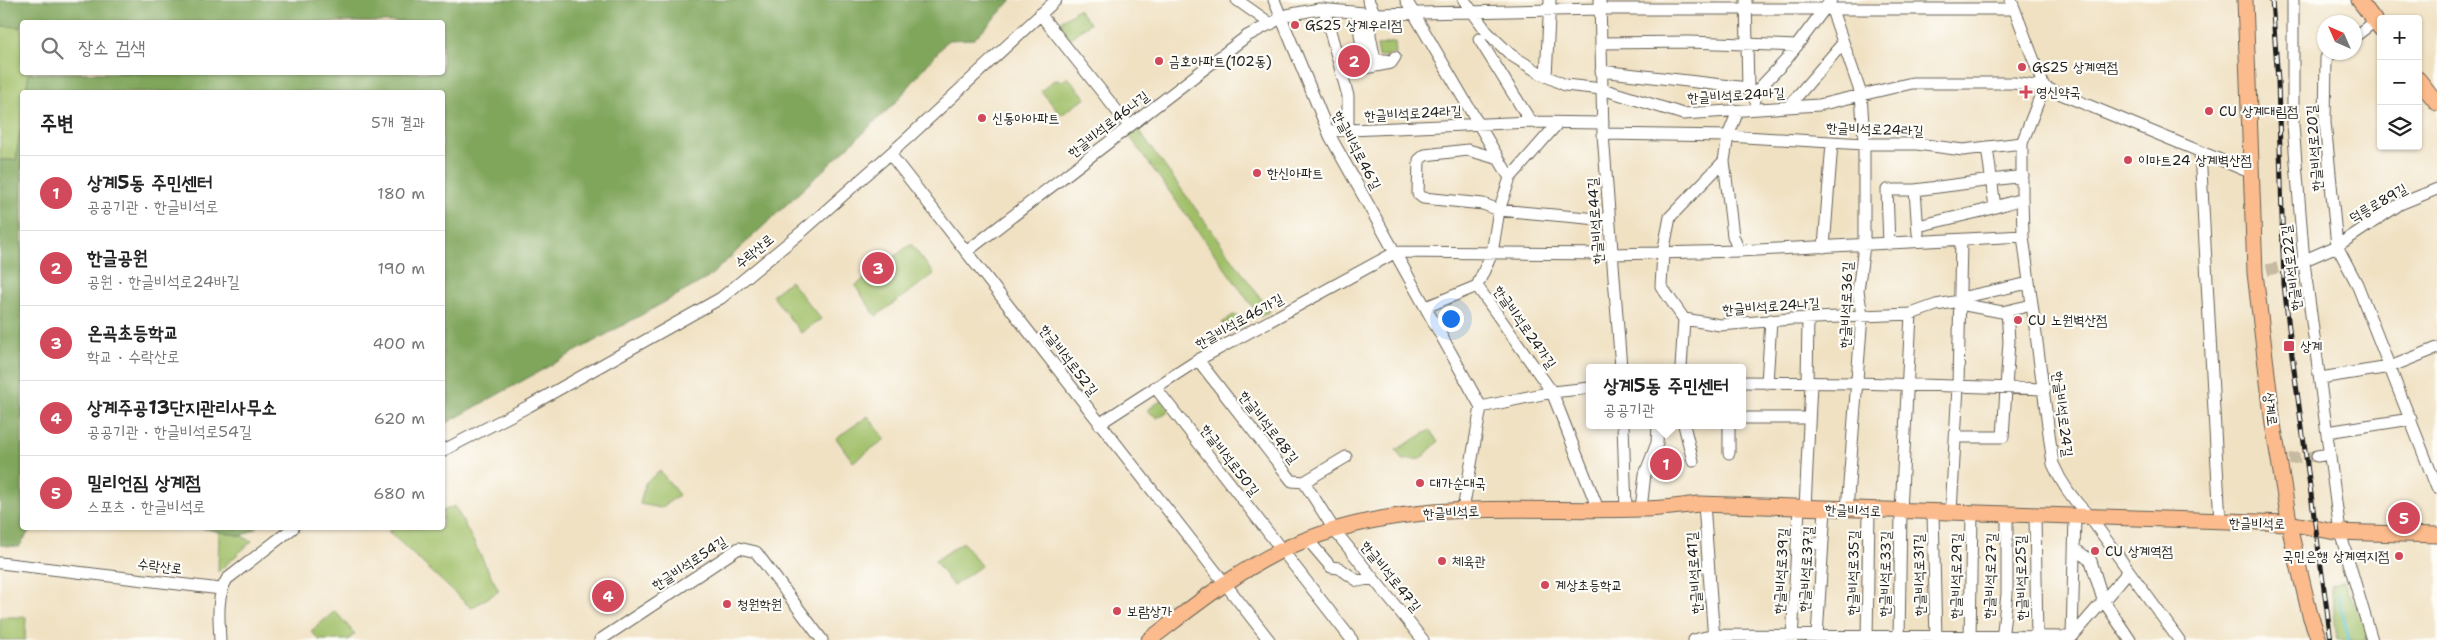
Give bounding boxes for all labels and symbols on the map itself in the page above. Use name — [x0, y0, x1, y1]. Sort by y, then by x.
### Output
north arrow — [2317, 15, 2362, 60]
place label: GS25 상계우리점 — [1305, 16, 1402, 34]
marker: GS25 상계우리점 — [1289, 19, 1301, 31]
pin: 2 — [1338, 42, 1370, 80]
place label: 금호아파트(102동) — [1169, 52, 1272, 70]
marker: 금호아파트(102동) — [1153, 55, 1165, 67]
place label: GS25 상계역점 — [2032, 58, 2118, 76]
marker: GS25 상계역점 — [2016, 61, 2028, 73]
street label: 한글비석로24마길 — [1687, 83, 1786, 107]
place label: 영신약국 — [2036, 83, 2081, 101]
street label: 한글비석로46나길 — [1064, 86, 1153, 161]
marker: 영신약국 — [2020, 86, 2032, 98]
street label: 한글비석로24라길 — [1364, 101, 1463, 125]
place label: CU 상계대림점 — [2219, 102, 2298, 120]
street label: 한글비석로20길 — [2302, 103, 2326, 192]
marker: CU 상계대림점 — [2203, 105, 2215, 117]
street label: 한글비석로46길 — [1329, 107, 1386, 193]
place label: 신동아아파트 — [992, 109, 1060, 127]
marker: 신동아아파트 — [976, 112, 988, 124]
street label: 한글비석로24라길 — [1826, 118, 1925, 140]
place label: 이마트24 상계벽산점 — [2138, 151, 2252, 169]
marker: 이마트24 상계벽산점 — [2122, 154, 2134, 166]
place label: 한신아파트 — [1267, 164, 1323, 182]
marker: 한신아파트 — [1251, 167, 1263, 179]
street label: 한글비석로44길 — [1583, 176, 1607, 265]
street label: 덕릉로89길 — [2346, 179, 2411, 227]
street label: 한글비석로22길 — [2277, 223, 2305, 312]
street label: 수락산로 — [731, 230, 777, 272]
pin: 3 — [862, 249, 894, 287]
street label: 한글비석로36길 — [1835, 261, 1857, 349]
street label: 한글비석로24가길 — [1490, 282, 1561, 373]
street label: 한글비석로46가길 — [1192, 289, 1287, 353]
street label: 한글비석로24나길 — [1722, 294, 1821, 318]
your location — [1438, 306, 1464, 332]
place label: CU 노원벽산점 — [2028, 311, 2107, 329]
marker: CU 노원벽산점 — [2012, 314, 2024, 326]
street label: 한글비석로52길 — [1036, 321, 1103, 400]
place label: 상계 — [2300, 337, 2323, 355]
marker: 상계 — [2282, 339, 2296, 353]
street label: 한글비석로24길 — [2049, 370, 2077, 459]
street label: 한글비석로48길 — [1235, 387, 1303, 467]
street label: 상계로 — [2260, 391, 2282, 427]
street label: 한글비석로50길 — [1196, 421, 1264, 500]
pin: 1 — [1650, 445, 1682, 483]
place label: 대가순대국 — [1430, 474, 1486, 492]
marker: 대가순대국 — [1414, 477, 1426, 489]
pin: 5 — [2388, 499, 2420, 537]
street label: 한글비석로 — [1825, 500, 1881, 520]
street label: 한글비석로 — [1422, 502, 1480, 522]
street label: 한글비석로 — [2229, 514, 2285, 532]
street label: 한글비석로37길 — [1795, 525, 1817, 612]
street label: 한글비석로39길 — [1770, 527, 1792, 615]
street label: 한글비석로35길 — [1843, 529, 1863, 616]
street label: 한글비석로41길 — [1682, 530, 1706, 615]
street label: 한글비석로33길 — [1875, 530, 1895, 617]
street label: 한글비석로54길 — [648, 532, 730, 594]
street label: 한글비석로29길 — [1946, 532, 1966, 619]
street label: 한글비석로27길 — [1980, 532, 2001, 619]
street label: 한글비석로31길 — [1909, 533, 1929, 616]
street label: 한글비석로25길 — [2011, 534, 2031, 621]
street label: 한글비석로47길 — [1357, 537, 1426, 616]
place label: CU 상계역점 — [2105, 542, 2173, 560]
marker: CU 상계역점 — [2089, 545, 2101, 557]
place label: 국민은행 상계역지점 — [2283, 547, 2389, 565]
marker: 국민은행 상계역지점 — [2393, 550, 2405, 562]
place label: 체육관 — [1452, 552, 1486, 570]
street label: 수락산로 — [137, 554, 183, 578]
marker: 체육관 — [1436, 555, 1448, 567]
place label: 계상초등학교 — [1555, 576, 1623, 594]
pin: 4 — [592, 577, 624, 615]
marker: 계상초등학교 — [1539, 579, 1551, 591]
place label: 청원학원 — [737, 595, 782, 613]
marker: 청원학원 — [721, 598, 733, 610]
place label: 보람상가 — [1127, 602, 1173, 620]
marker: 보람상가 — [1111, 605, 1123, 617]

